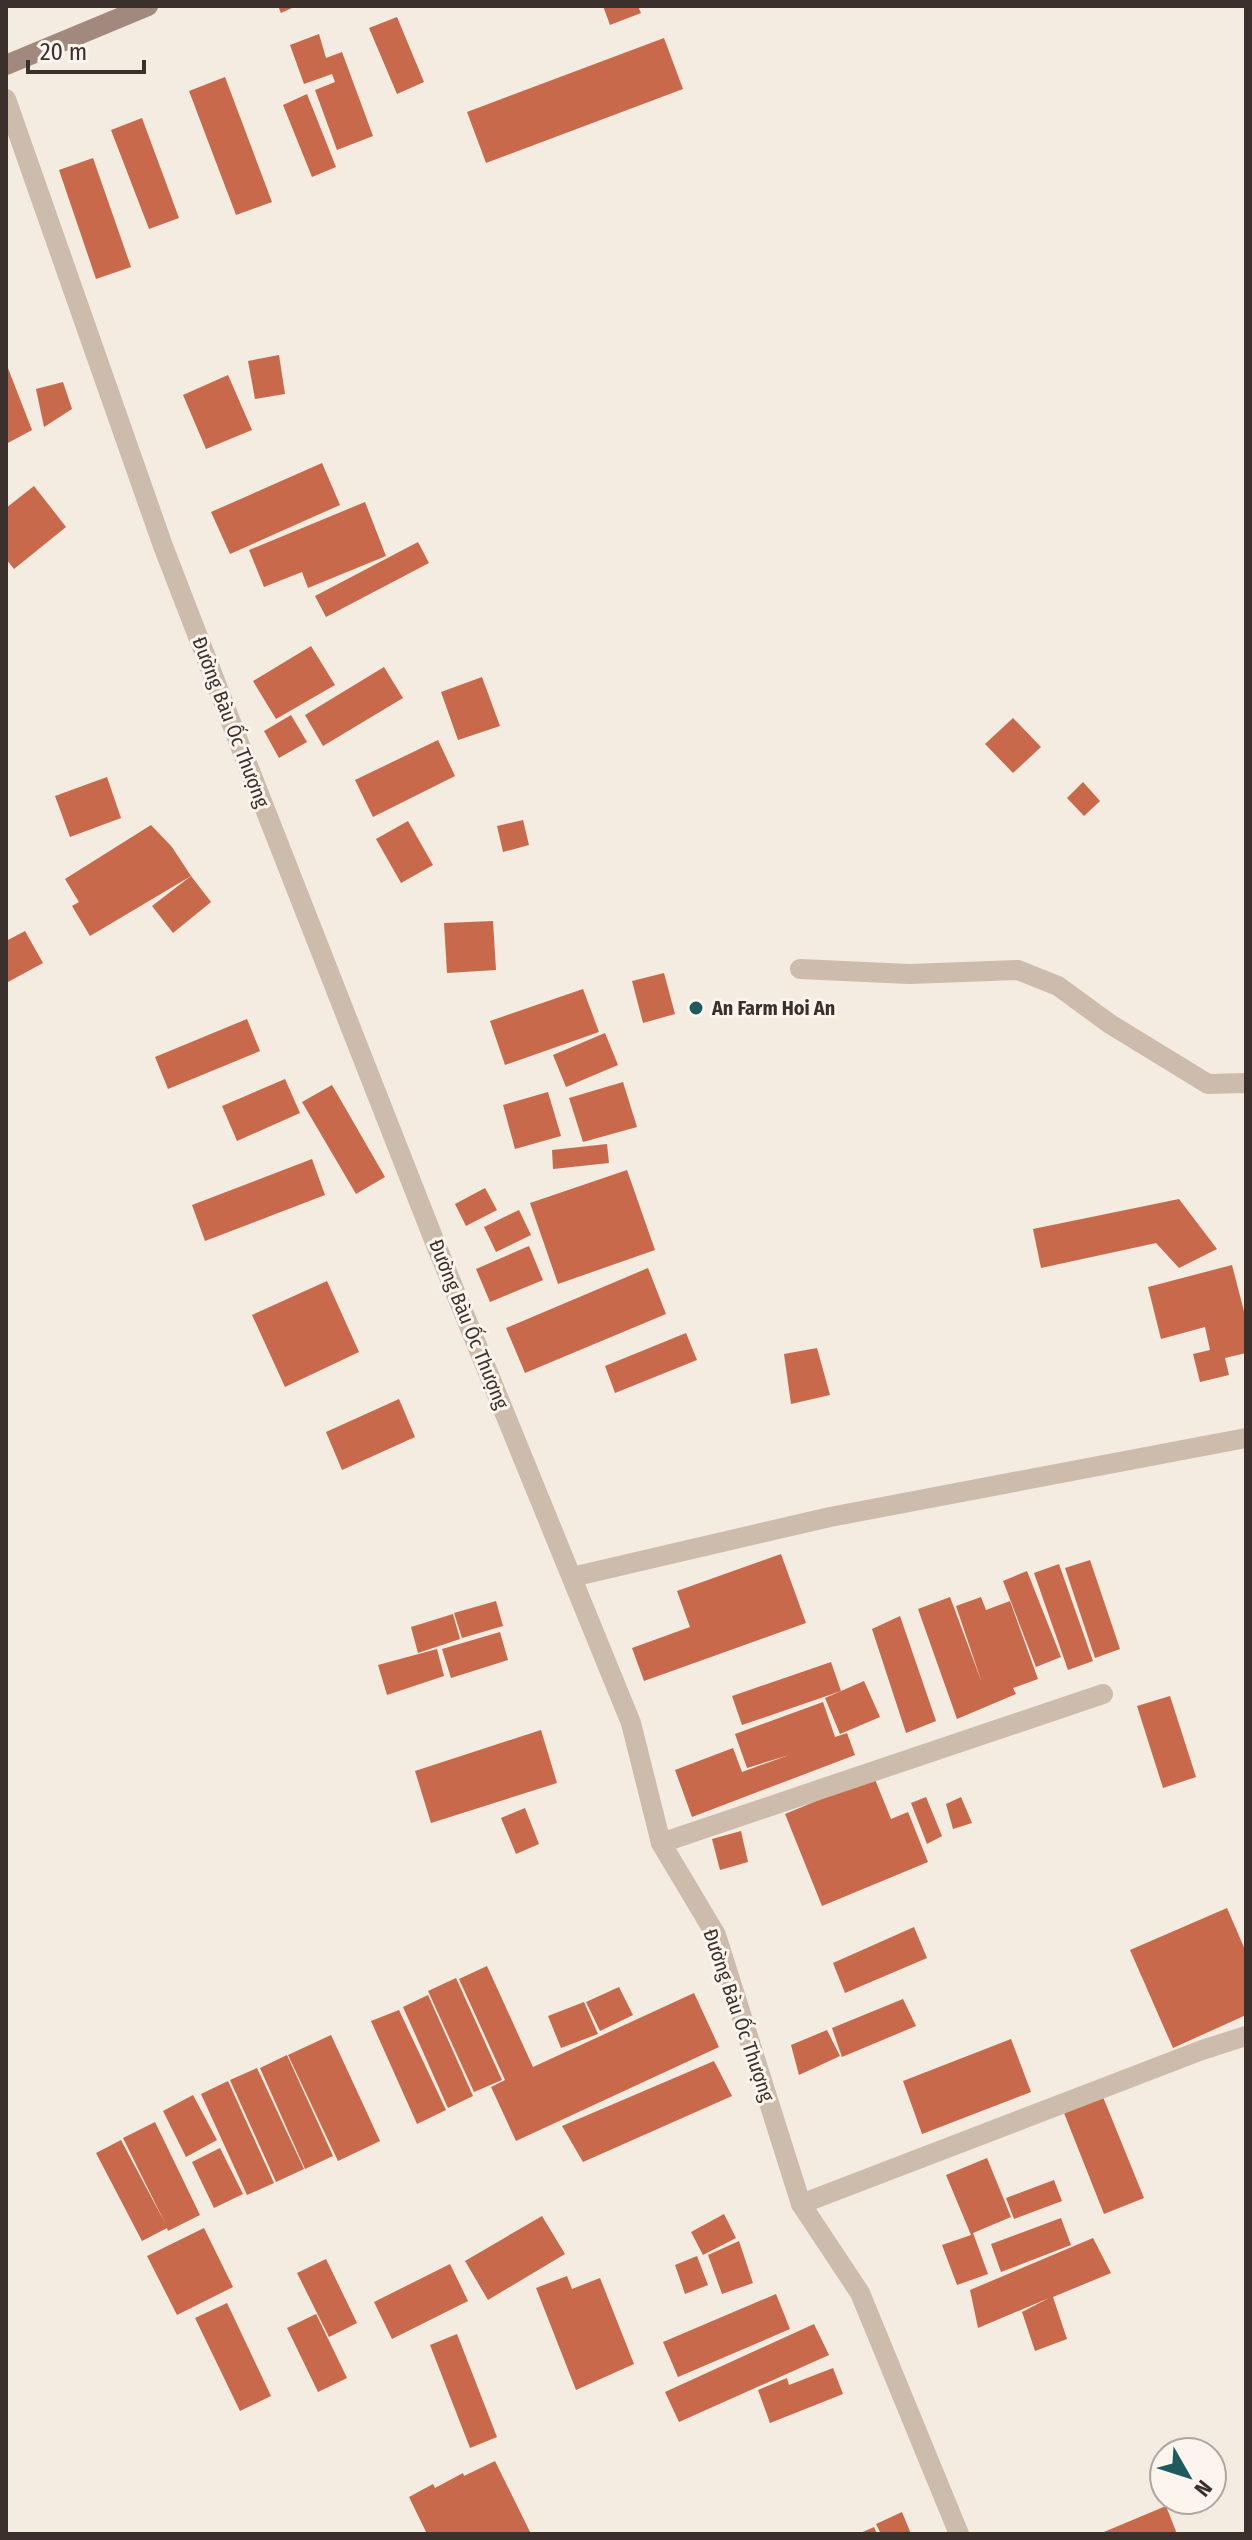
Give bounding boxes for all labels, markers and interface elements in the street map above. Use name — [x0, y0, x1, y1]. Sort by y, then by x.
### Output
scale bar — [28, 24, 144, 74]
text: 20 m — [40, 38, 87, 66]
street label: Đường Bàu Ốc Thượng — [187, 633, 277, 811]
place label: An Farm Hoi An — [711, 996, 835, 1020]
marker: An Farm Hoi An — [687, 999, 705, 1017]
street label: Đường Bàu Ốc Thượng — [424, 1235, 516, 1413]
street label: Đường Bàu Ốc Thượng — [698, 1925, 782, 2105]
north arrow — [1148, 2436, 1228, 2516]
text: N — [1189, 2475, 1218, 2502]

